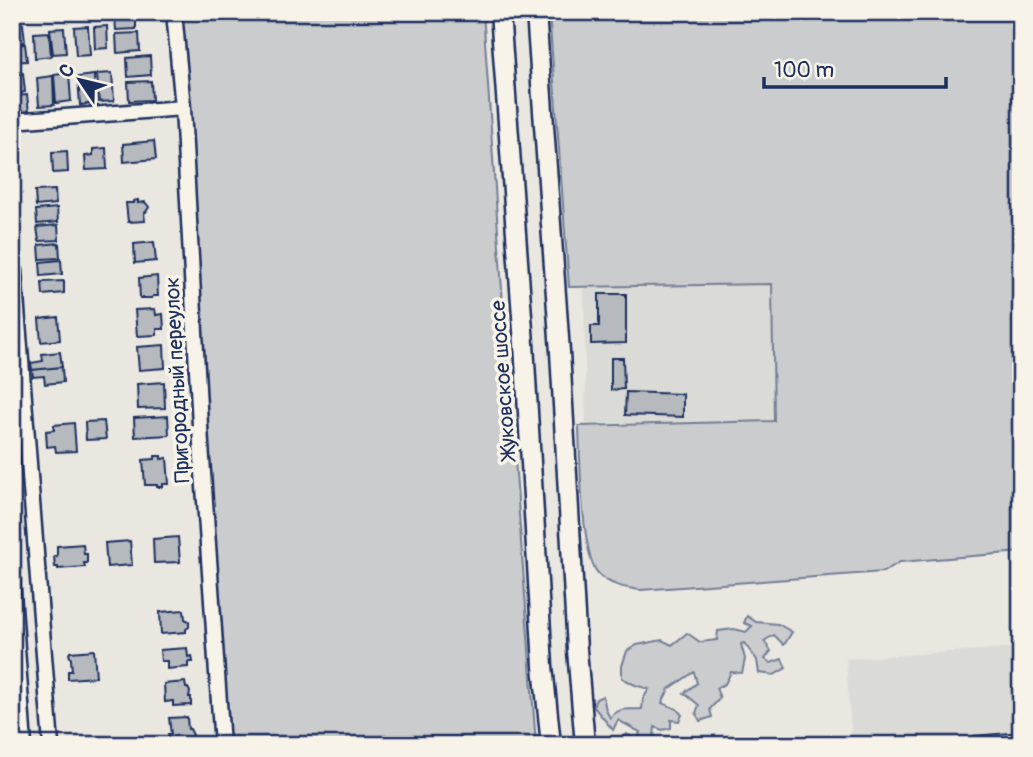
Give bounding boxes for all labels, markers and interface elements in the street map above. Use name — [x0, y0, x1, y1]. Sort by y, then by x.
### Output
north arrow — [46, 46, 116, 116]
scale bar — [764, 46, 946, 90]
text: 100 m — [774, 57, 834, 84]
text: С — [54, 59, 80, 83]
street label: Пригородный переулок — [159, 276, 196, 484]
street label: Жуковское шоссе — [484, 299, 523, 463]

